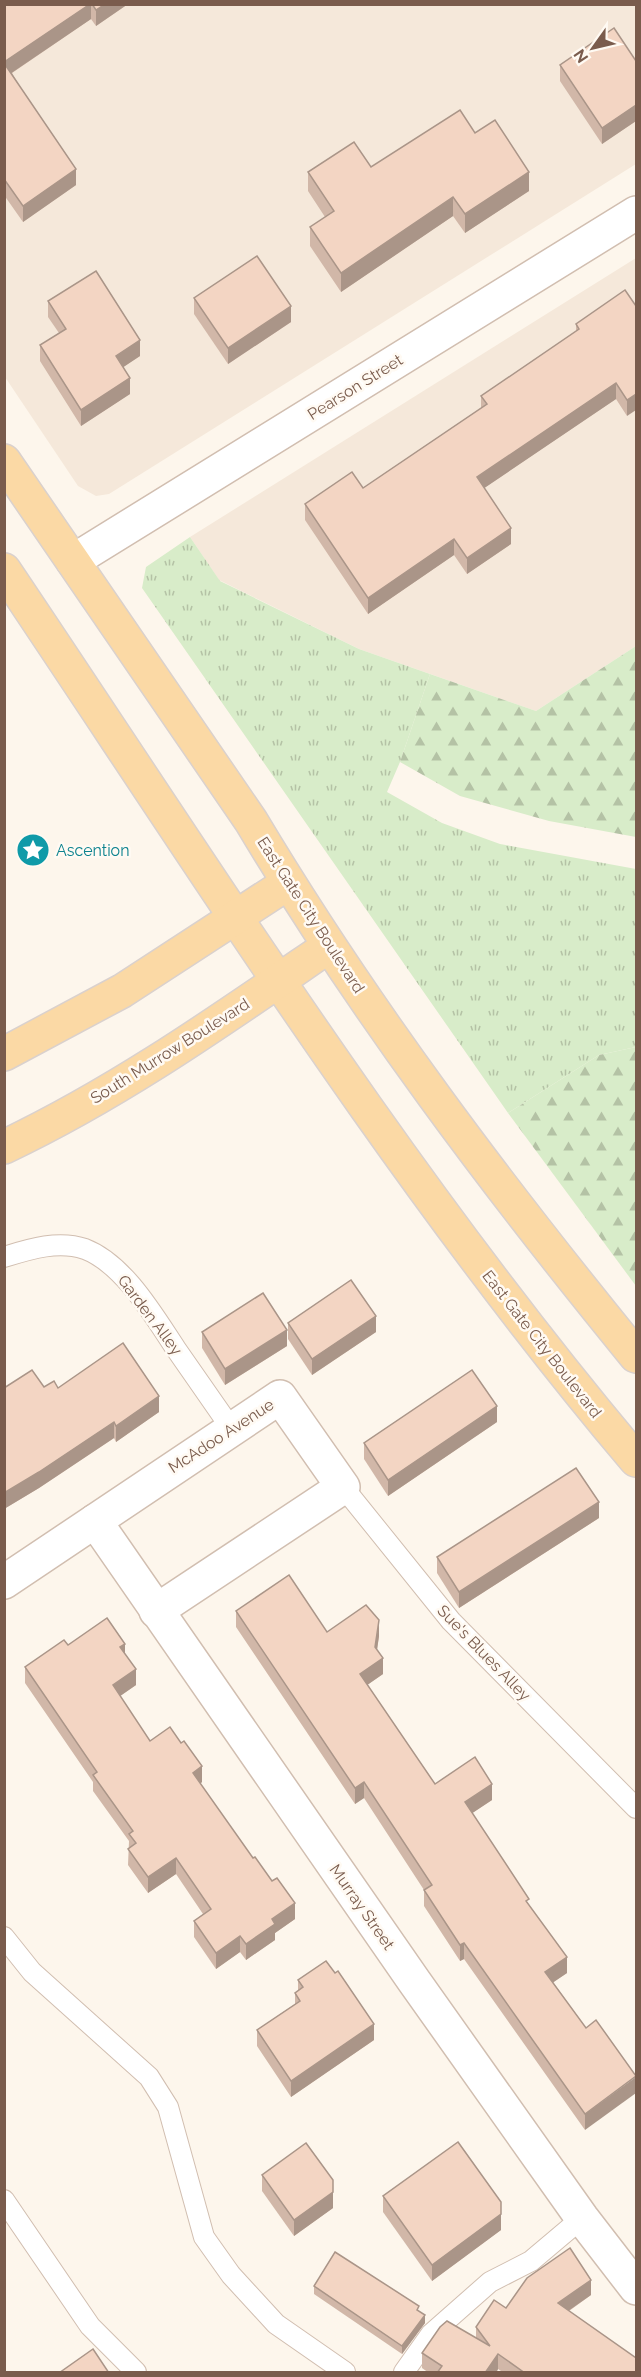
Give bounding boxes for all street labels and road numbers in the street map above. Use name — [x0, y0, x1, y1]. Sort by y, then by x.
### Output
street label: Pearson Street — [304, 350, 407, 424]
street label: East Gate City Boulevard — [253, 833, 369, 997]
street label: South Murrow Boulevard — [87, 994, 253, 1108]
street label: East Gate City Boulevard — [478, 1266, 606, 1422]
street label: Garden Alley — [114, 1271, 186, 1359]
street label: McAdoo Avenue — [165, 1395, 277, 1477]
street label: Sue's Blues Alley — [433, 1601, 535, 1705]
street label: Murray Street — [326, 1861, 399, 1954]

